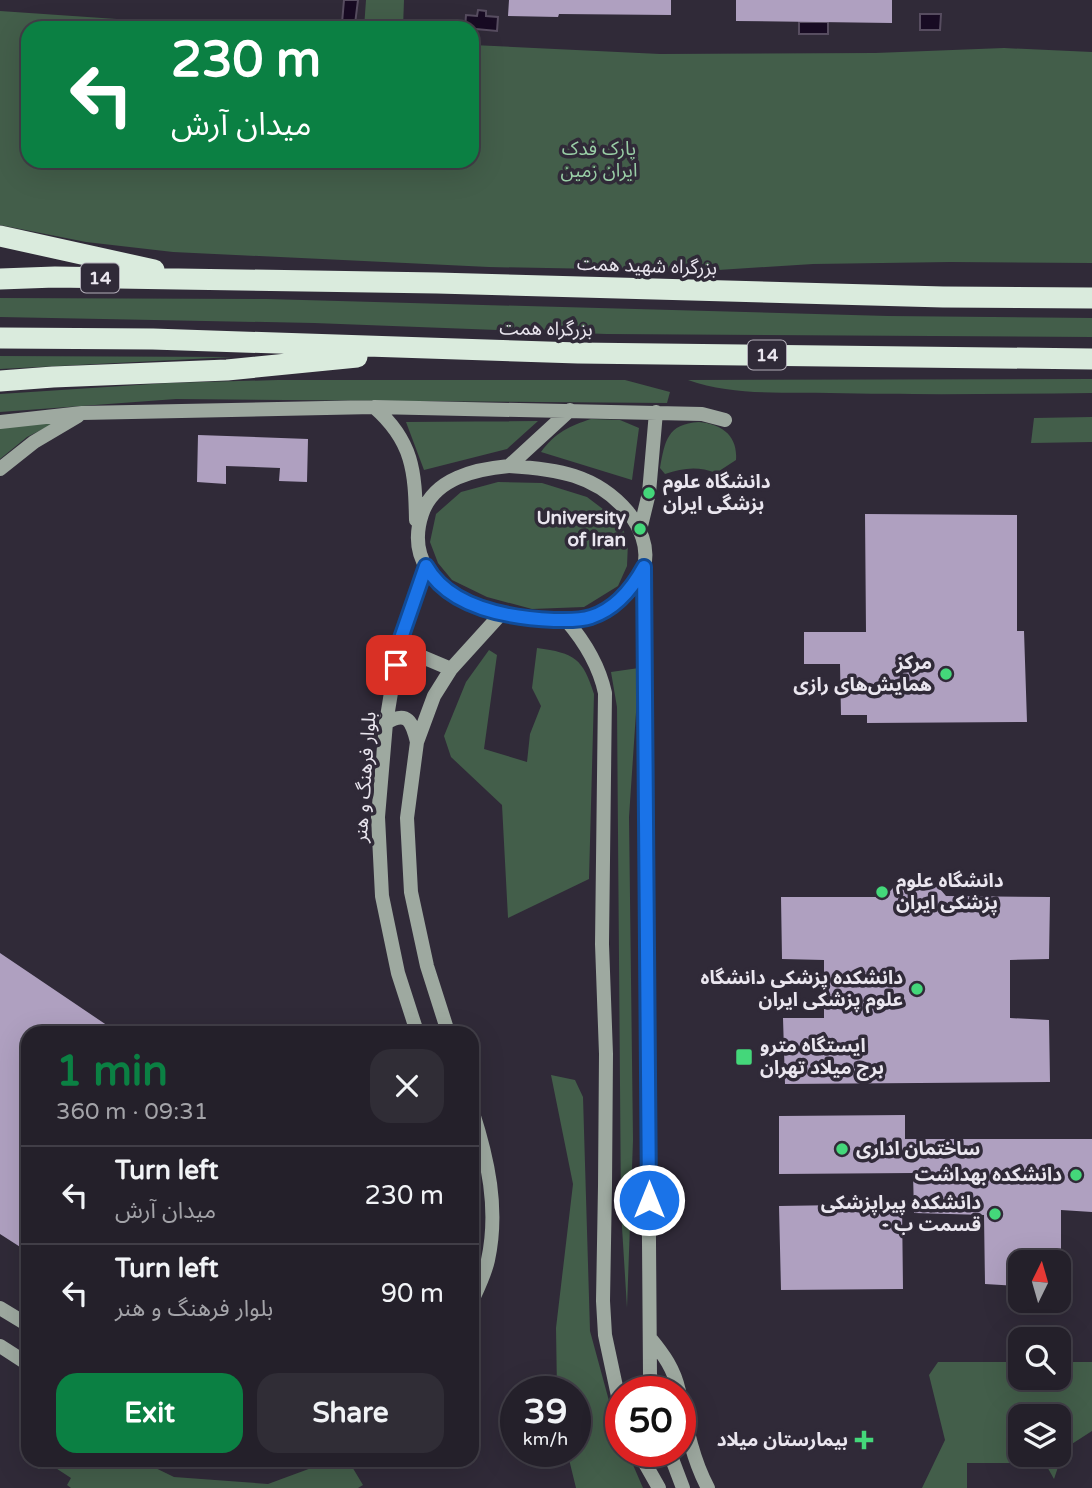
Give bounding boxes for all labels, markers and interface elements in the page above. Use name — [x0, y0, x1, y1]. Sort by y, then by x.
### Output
text: 230 m — [171, 31, 321, 90]
icon: left — [56, 49, 147, 140]
text: میدان آرش — [171, 106, 312, 144]
park label: پارک فدک ایران زمین — [561, 138, 637, 182]
street label: بزرگراه شهید همت — [577, 253, 717, 279]
road number: 14 — [81, 264, 119, 292]
street label: بزرگراه همت — [499, 317, 593, 341]
road number: 14 — [748, 340, 786, 370]
place label: دانشگاه علوم بزشگى ايران — [663, 471, 771, 515]
marker: دانشگاه علوم بزشگى ايران — [641, 485, 657, 501]
place label: University of Iran — [536, 507, 627, 551]
marker: University of Iran — [632, 521, 648, 537]
pin — [366, 635, 426, 695]
icon: arrive — [377, 646, 415, 684]
place label: مرکز همایش‌های رازی — [793, 652, 932, 696]
marker: مرکز همایش‌های رازی — [938, 666, 954, 682]
street label: بلوار فرهنگ و هنر — [349, 711, 381, 844]
place label: دانشگاه علوم پزشکی ایران — [896, 870, 1004, 915]
marker: دانشگاه علوم پزشکی ایران — [874, 884, 890, 900]
place label: دانشکده پزشکی دانشگاه علوم پزشکی ایران — [701, 967, 903, 1014]
marker: دانشکده پزشکی دانشگاه علوم پزشکی ایران — [909, 981, 925, 997]
place label: ایستگاه مترو برج میلاد تهران — [760, 1035, 884, 1081]
text: 1 min — [56, 1046, 168, 1097]
marker: ایستگاه مترو برج میلاد تهران — [734, 1047, 754, 1067]
button: close — [370, 1049, 444, 1123]
text: 360 m · 09:31 — [56, 1098, 208, 1126]
place label: ساختمان اداری — [856, 1138, 980, 1160]
marker: ساختمان اداری — [834, 1141, 850, 1157]
text: Turn left — [115, 1155, 218, 1186]
position arrow — [612, 1163, 686, 1237]
place label: دانشکده بهداشت — [915, 1164, 1062, 1186]
marker: دانشکده بهداشت — [1068, 1167, 1084, 1183]
icon: left — [56, 1176, 94, 1214]
text: 230 m — [364, 1180, 444, 1211]
place label: دانشکده پیراپزشکی - قسمت ب — [821, 1192, 981, 1236]
text: میدان آرش — [115, 1197, 216, 1225]
marker: دانشکده پیراپزشکی - قسمت ب — [987, 1206, 1003, 1222]
north arrow — [1008, 1250, 1071, 1312]
map controls — [1008, 1250, 1071, 1467]
text: Turn left — [115, 1253, 218, 1284]
icon: left — [56, 1274, 94, 1312]
text: 90 m — [381, 1278, 444, 1309]
text: بلوار فرهنگ و هنر — [115, 1295, 273, 1323]
button: search — [1008, 1327, 1071, 1390]
button: Exit — [56, 1373, 243, 1453]
button: Share — [257, 1373, 444, 1453]
speed limit sign: 50 — [605, 1376, 696, 1467]
text: 39 — [524, 1391, 567, 1433]
button: layers — [1008, 1404, 1071, 1467]
text: km/h — [523, 1428, 568, 1450]
place label: بیمارستان میلاد — [717, 1429, 848, 1451]
marker: بیمارستان میلاد — [854, 1430, 874, 1450]

